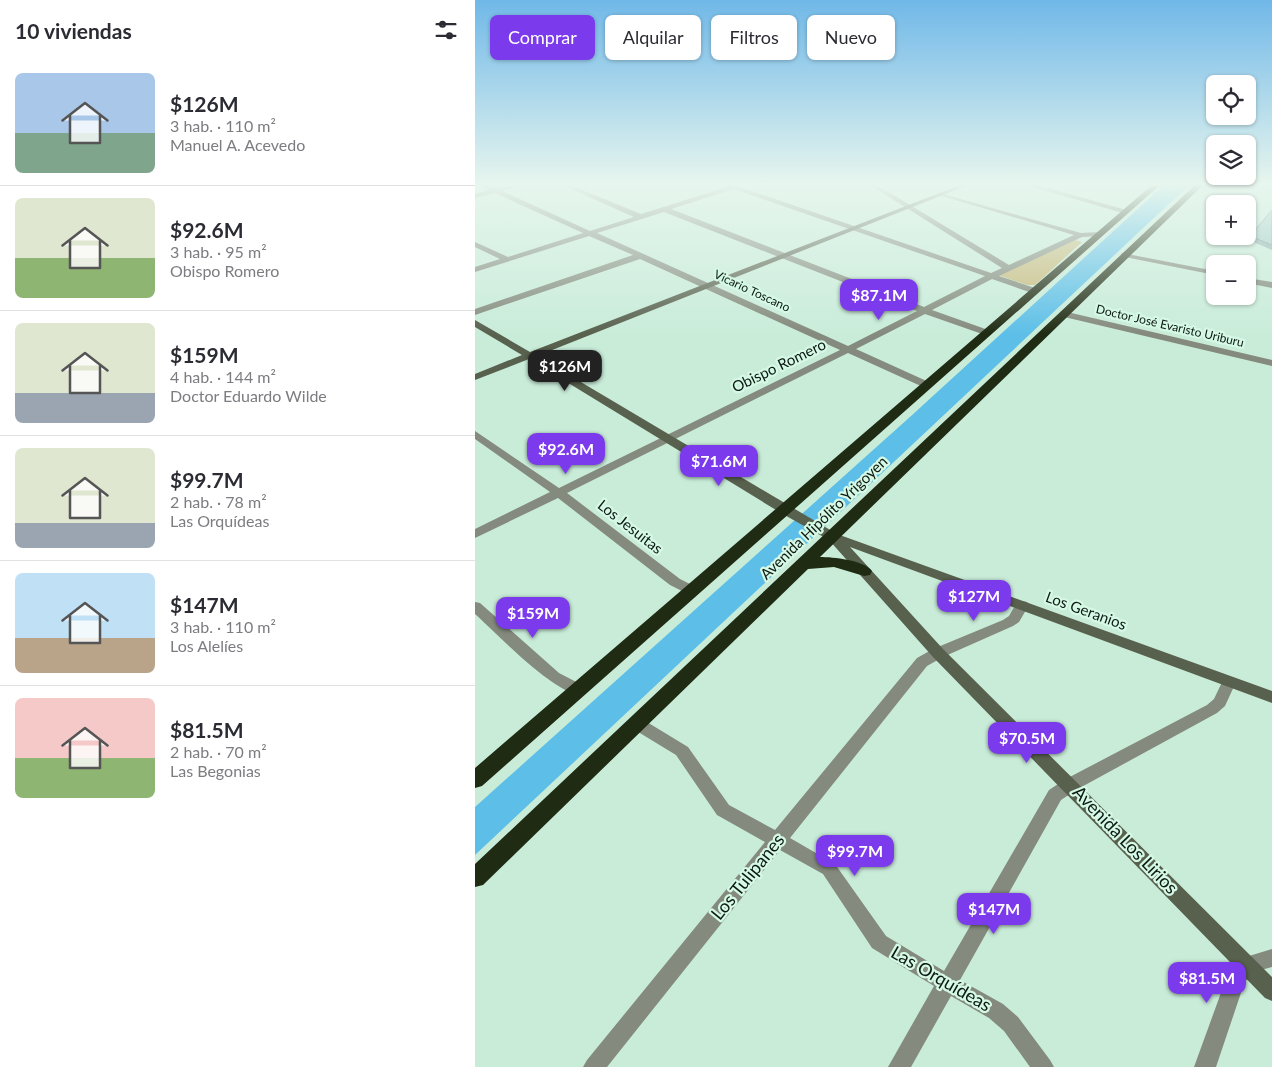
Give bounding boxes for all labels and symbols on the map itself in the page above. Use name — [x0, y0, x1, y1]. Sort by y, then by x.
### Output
street label: Vicario Toscano — [712, 266, 793, 315]
pin: $87.1M — [838, 278, 920, 321]
street label: Doctor José Evaristo Uriburu — [1095, 301, 1246, 350]
street label: Obispo Romero — [729, 335, 829, 396]
pin: $126M — [530, 350, 600, 392]
pin: $92.6M — [525, 432, 607, 475]
pin: $71.6M — [678, 444, 760, 487]
street label: Avenida Hipólito Yrigoyen — [756, 452, 891, 583]
street label: Los Jesuitas — [595, 495, 667, 557]
pin: $127M — [939, 580, 1009, 622]
street label: Los Geranios — [1044, 587, 1129, 633]
pin: $159M — [498, 596, 568, 639]
pin: $70.5M — [986, 722, 1068, 764]
street label: Avenida Los Lirios — [1069, 781, 1183, 898]
street label: Los Tulipanes — [706, 829, 789, 924]
pin: $99.7M — [814, 834, 896, 877]
pin: $147M — [959, 892, 1029, 935]
street label: Las Orquídeas — [888, 941, 996, 1016]
pin: $81.5M — [1166, 962, 1248, 1004]

